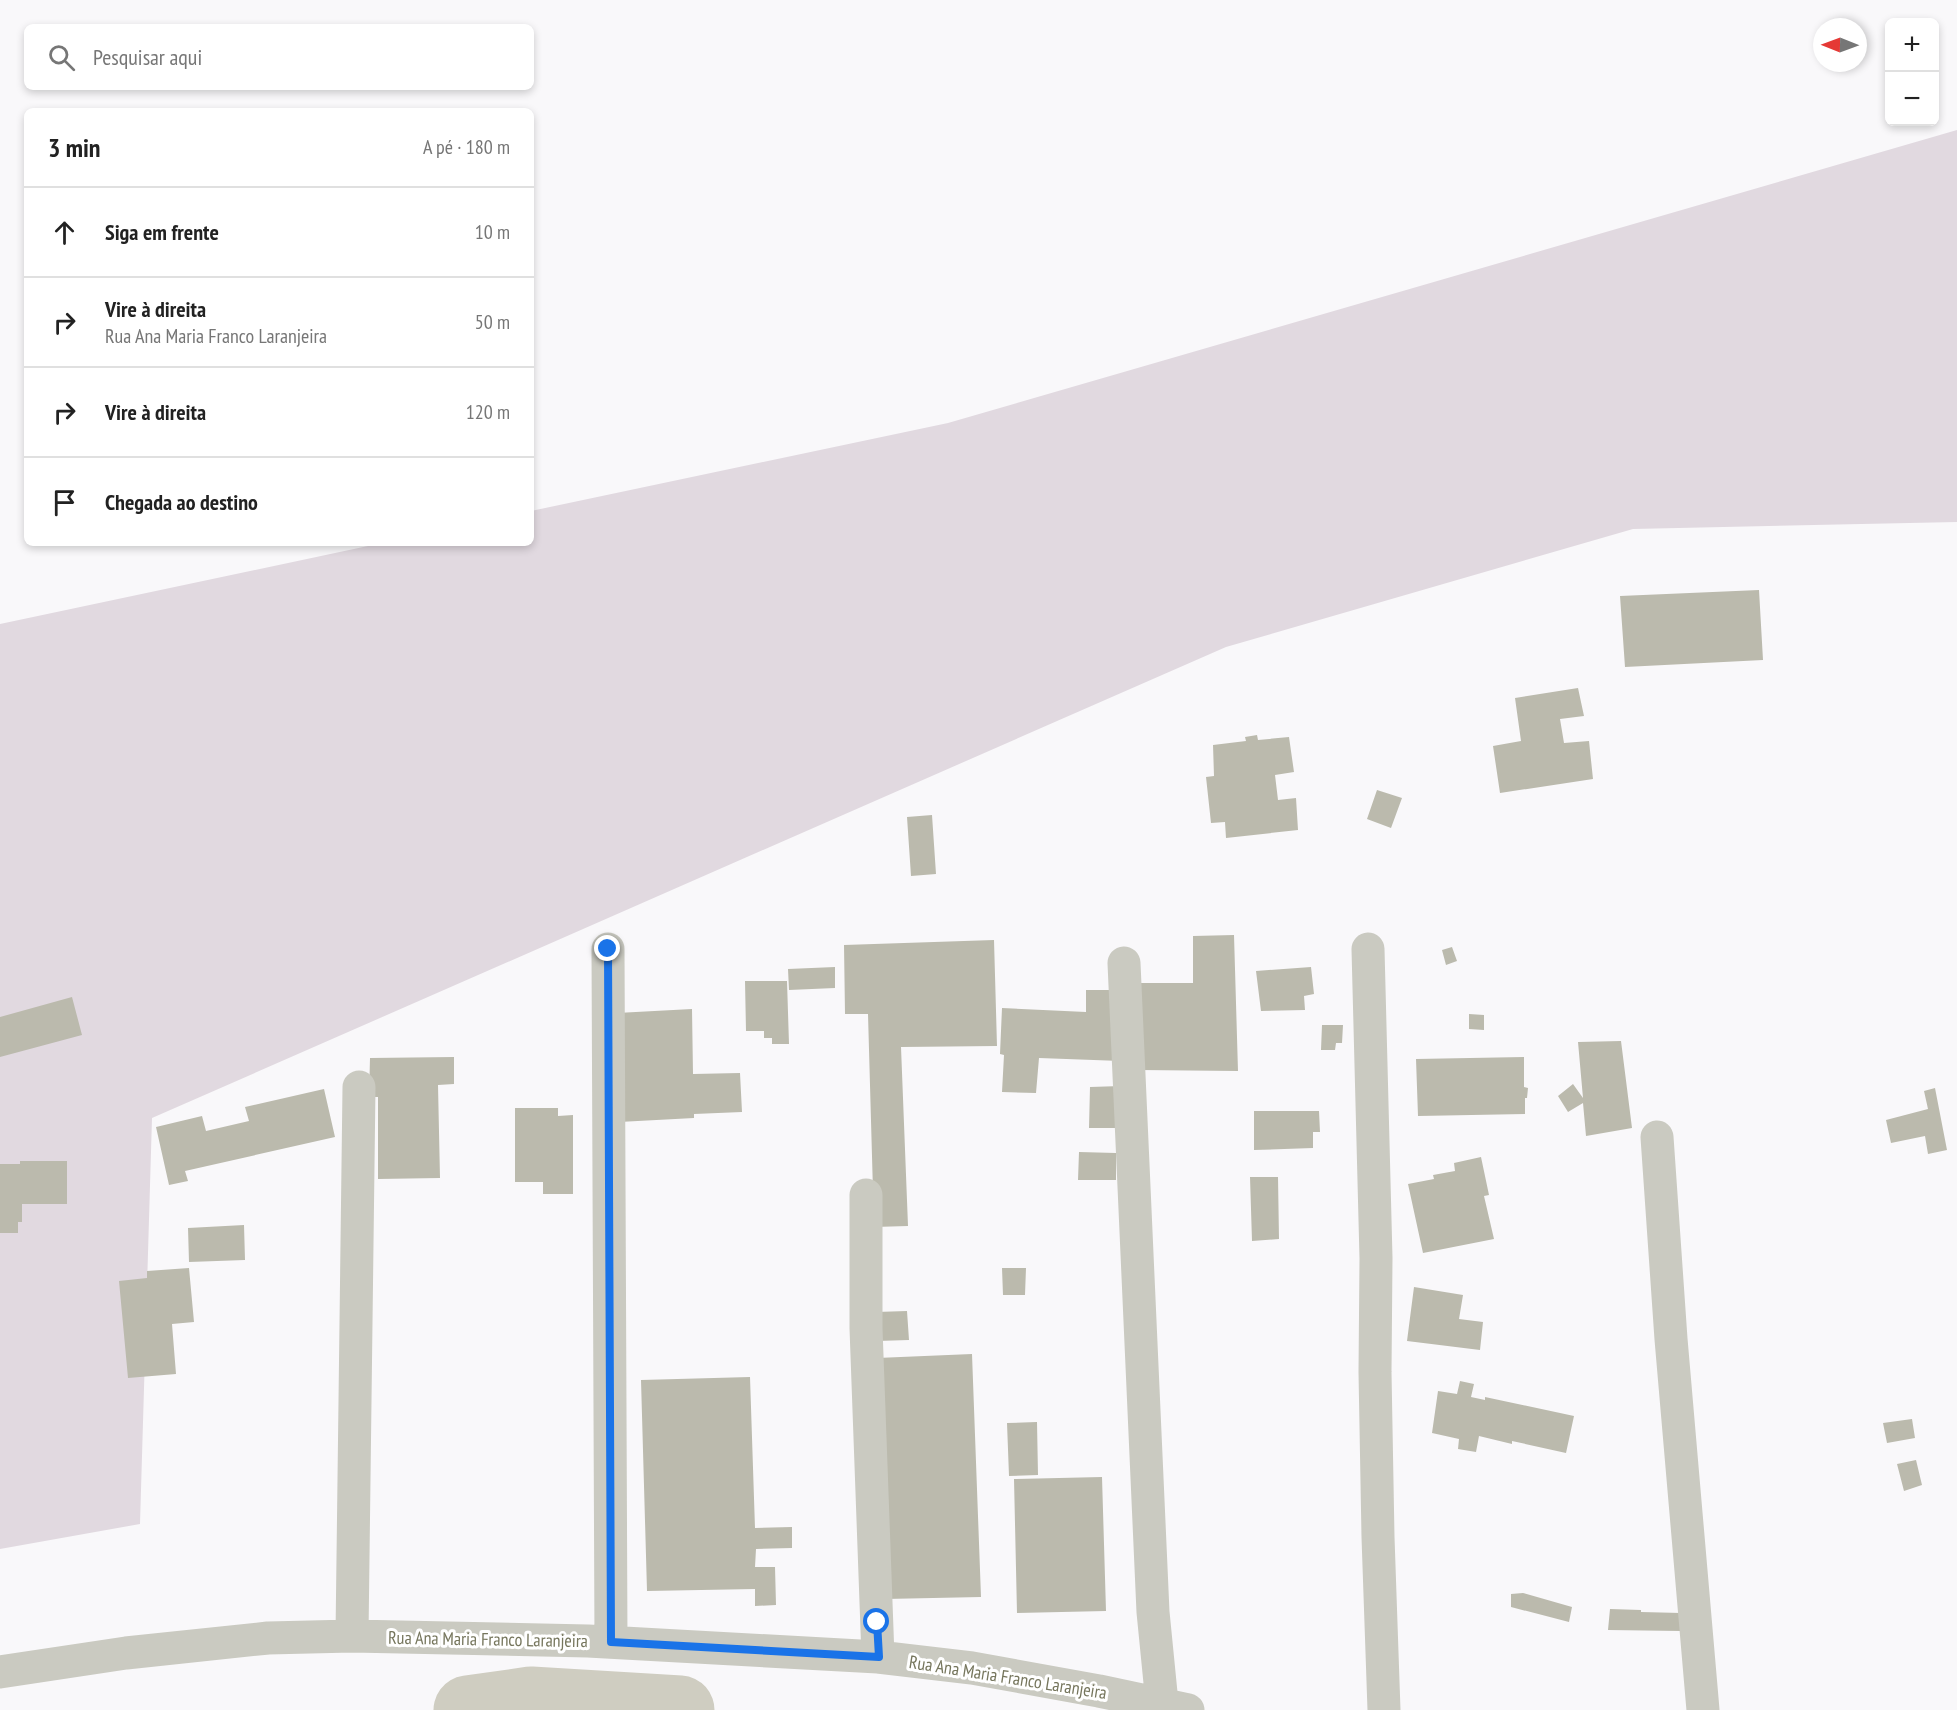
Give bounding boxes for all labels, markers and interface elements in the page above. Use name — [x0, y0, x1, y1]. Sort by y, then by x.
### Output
north arrow — [1813, 18, 1867, 72]
map controls — [1885, 18, 1939, 126]
button: + — [1885, 18, 1939, 72]
search box — [24, 24, 534, 90]
icon: search — [45, 41, 78, 74]
text: Pesquisar aqui — [93, 43, 202, 71]
button: − — [1885, 72, 1939, 126]
text: 3 min — [48, 131, 101, 164]
text: A pé · 180 m — [423, 134, 510, 160]
icon: ahead — [48, 216, 81, 249]
text: Siga em frente — [105, 218, 219, 246]
text: 10 m — [475, 219, 510, 245]
text: Vire à direita — [105, 295, 206, 323]
icon: right — [48, 306, 81, 339]
text: 50 m — [475, 309, 510, 335]
text: Rua Ana Maria Franco Laranjeira — [105, 323, 327, 349]
icon: right — [48, 396, 81, 429]
text: Vire à direita — [105, 398, 206, 426]
text: 120 m — [466, 399, 510, 425]
icon: arrive — [48, 486, 81, 519]
text: Chegada ao destino — [105, 488, 258, 516]
route end — [594, 935, 620, 961]
route start — [863, 1608, 889, 1634]
street label: Rua Ana Maria Franco Laranjeira — [388, 1626, 588, 1652]
street label: Rua Ana Maria Franco Laranjeira — [907, 1650, 1109, 1704]

